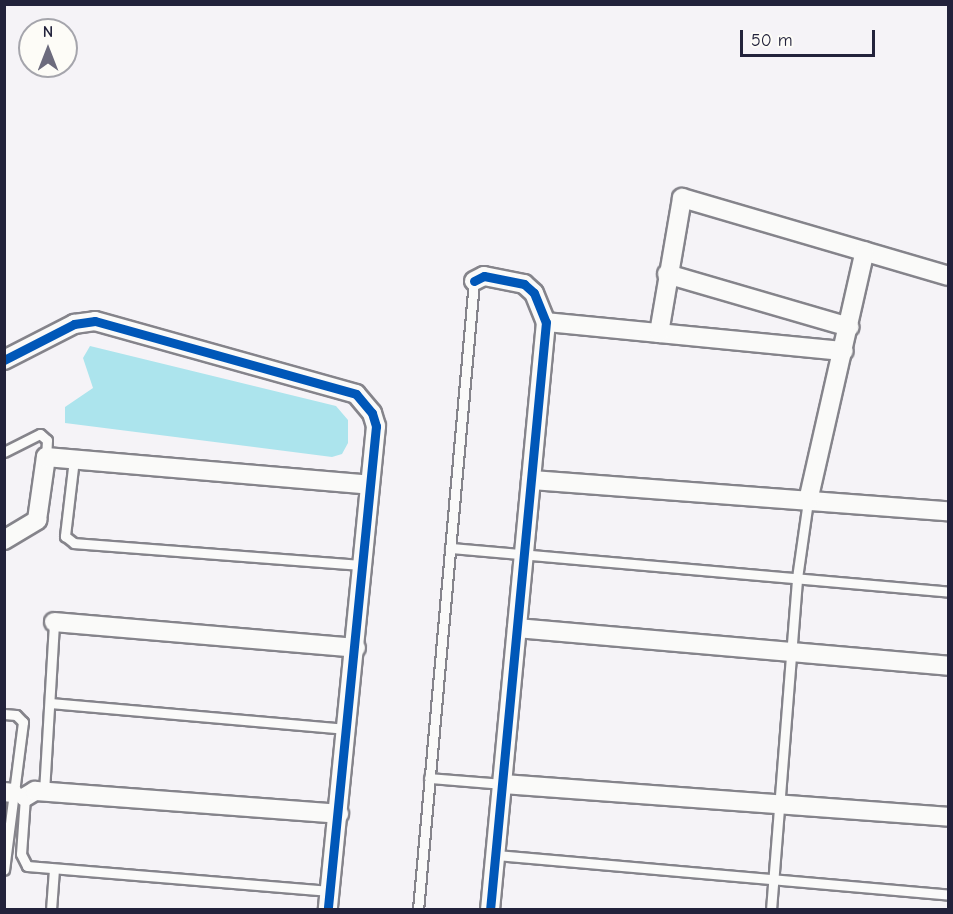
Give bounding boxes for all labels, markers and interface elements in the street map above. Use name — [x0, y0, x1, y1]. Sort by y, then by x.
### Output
north arrow — [18, 18, 78, 78]
scale bar — [743, 18, 878, 56]
text: N — [43, 23, 53, 41]
text: 50 m — [751, 30, 793, 51]

